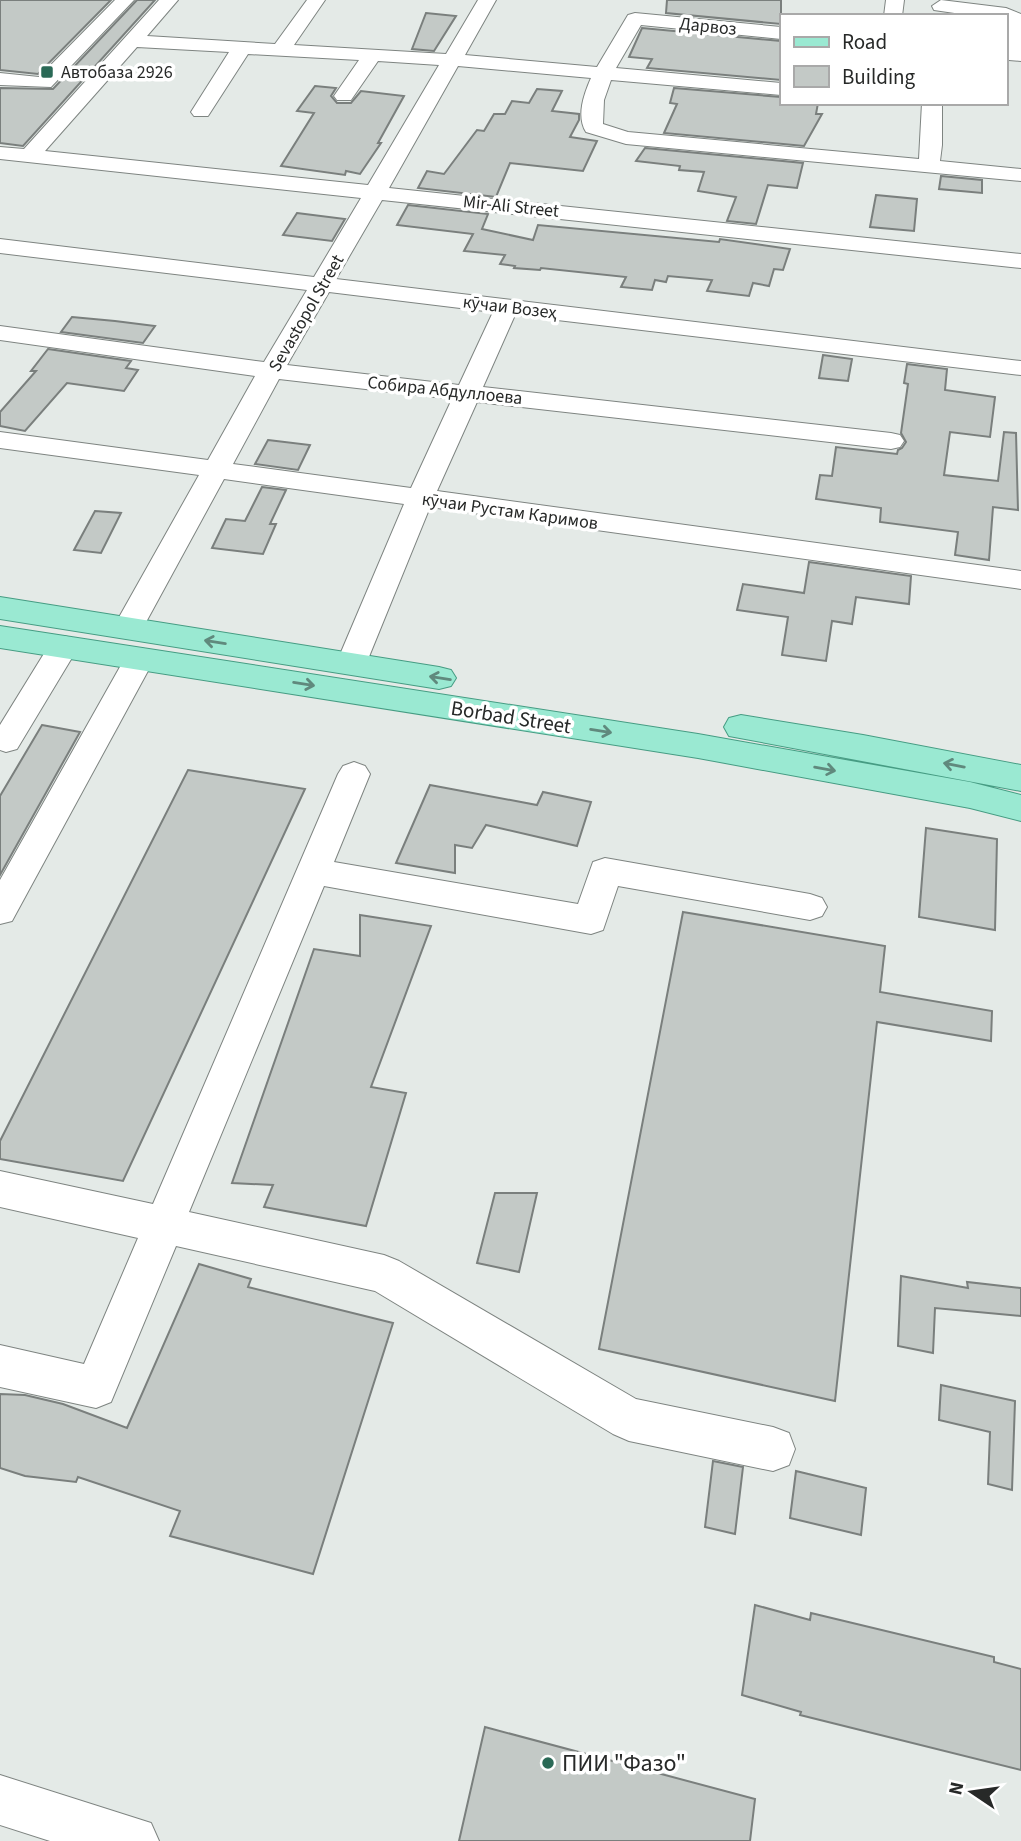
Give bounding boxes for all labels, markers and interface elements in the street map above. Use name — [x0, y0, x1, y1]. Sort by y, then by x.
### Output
street label: Дарвоз — [678, 11, 738, 42]
legend — [780, 14, 1007, 105]
text: Road — [842, 27, 887, 57]
place label: Автобаза 2926 — [61, 60, 173, 85]
text: Building — [842, 62, 916, 92]
marker: Автобаза 2926 — [39, 64, 55, 80]
street label: Mir-Ali Street — [462, 189, 560, 224]
street label: Sevastopol Street — [263, 250, 350, 376]
street label: кӯчаи Возеҳ — [461, 289, 559, 326]
street label: Собира Абдуллоева — [366, 370, 524, 411]
street label: кӯчаи Рустам Каримов — [420, 487, 600, 536]
one-way arrow — [204, 635, 227, 648]
one-way arrow — [429, 671, 452, 684]
one-way arrow — [292, 678, 315, 691]
street label: Borbad Street — [449, 693, 573, 741]
one-way arrow — [589, 725, 612, 738]
one-way arrow — [943, 758, 966, 771]
one-way arrow — [813, 763, 836, 776]
place label: ПИИ "Фазо" — [562, 1746, 686, 1781]
marker: ПИИ "Фазо" — [540, 1755, 556, 1771]
north arrow — [937, 1757, 1007, 1827]
text: N — [942, 1779, 971, 1798]

